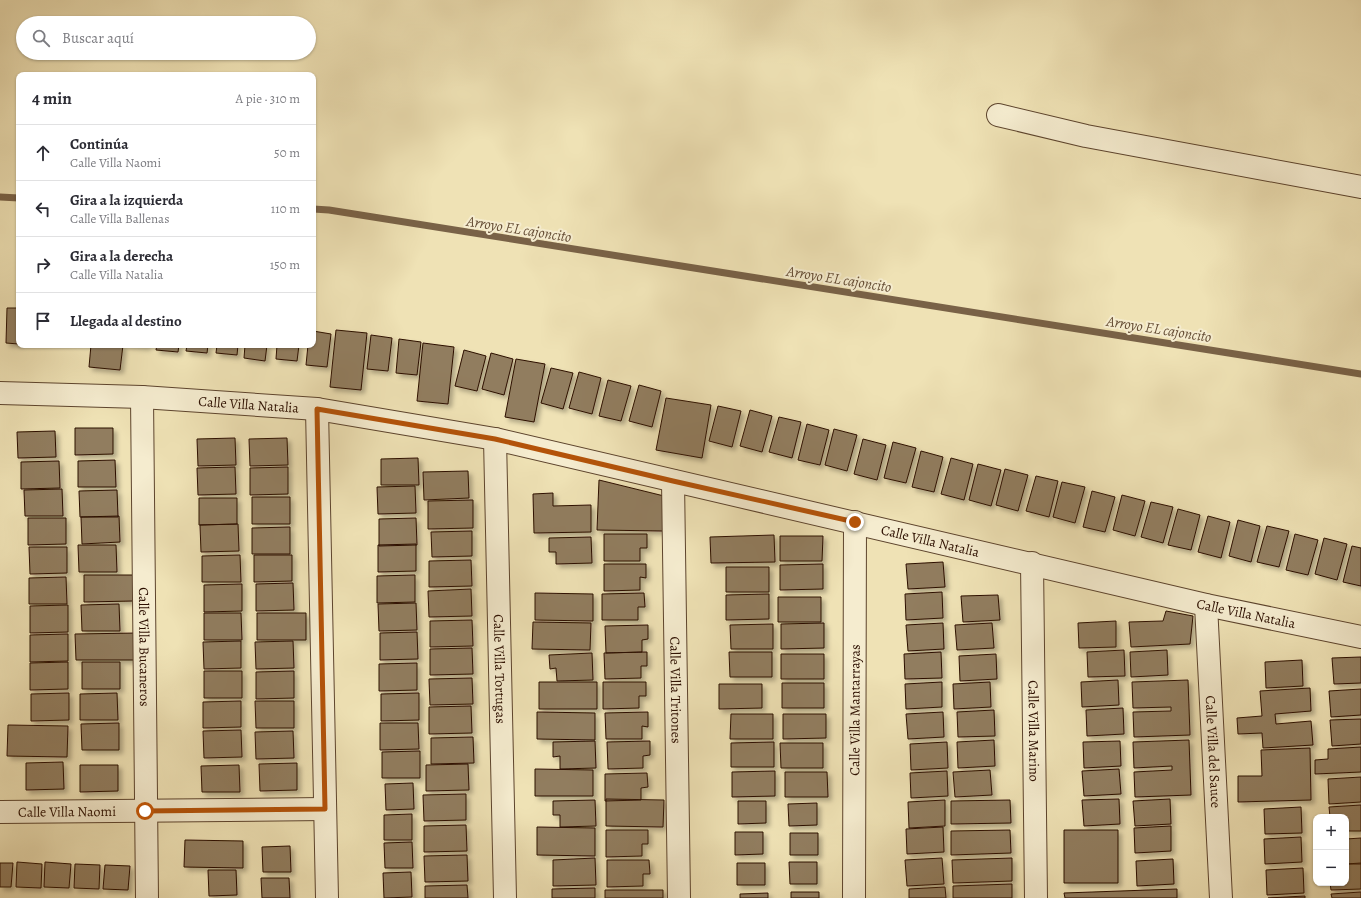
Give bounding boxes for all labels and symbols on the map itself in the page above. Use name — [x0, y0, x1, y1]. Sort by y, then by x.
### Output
water label: Arroyo EL cajoncito — [464, 211, 573, 247]
water label: Arroyo EL cajoncito — [784, 261, 893, 297]
water label: Arroyo EL cajoncito — [1104, 311, 1213, 347]
street label: Calle Villa Natalia — [198, 392, 300, 418]
route end — [846, 513, 864, 531]
street label: Calle Villa Natalia — [879, 520, 982, 562]
street label: Calle Villa Bucaneros — [134, 587, 154, 707]
street label: Calle Villa Natalia — [1195, 594, 1298, 633]
street label: Calle Villa Tortugas — [489, 614, 510, 724]
street label: Calle Villa Tritones — [665, 636, 686, 744]
street label: Calle Villa Mantarrayas — [845, 644, 865, 776]
street label: Calle Villa Marino — [1023, 680, 1044, 782]
street label: Calle Villa del Sauce — [1201, 695, 1225, 809]
street label: Calle Villa Naomi — [18, 802, 116, 822]
route start — [136, 802, 154, 820]

